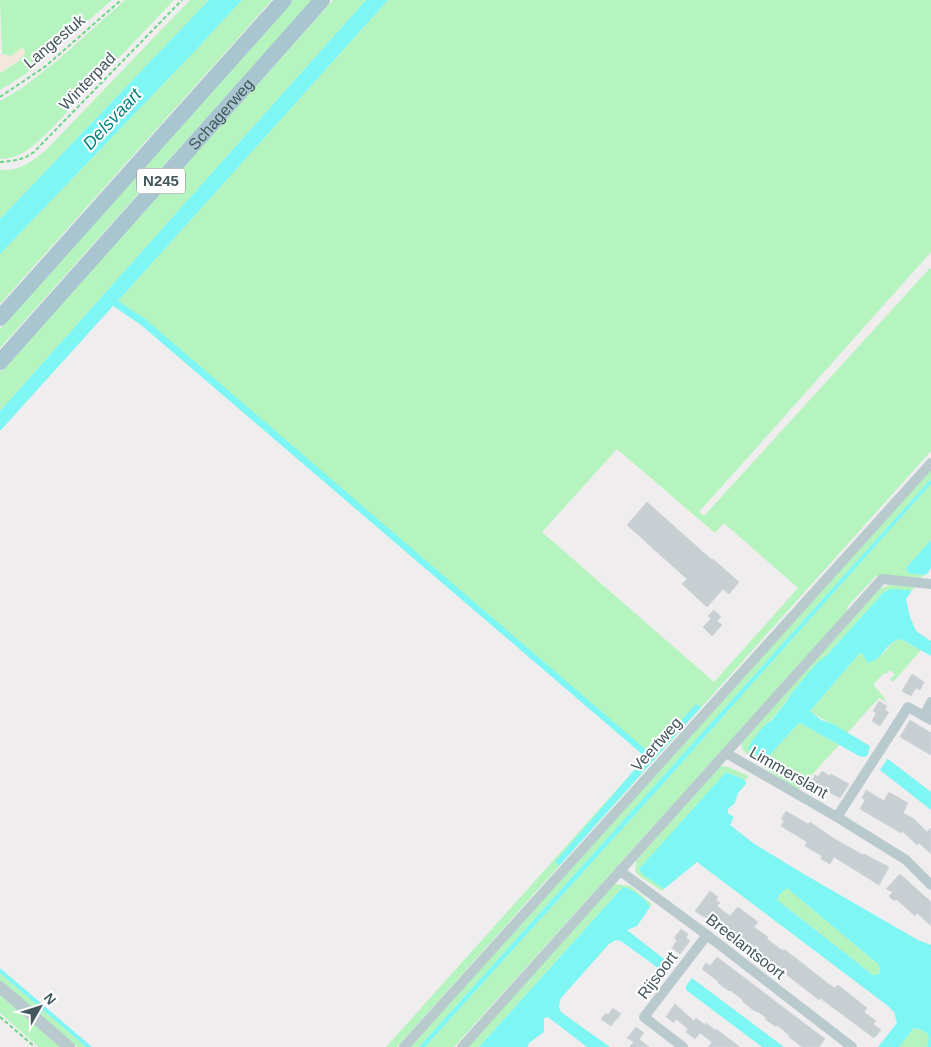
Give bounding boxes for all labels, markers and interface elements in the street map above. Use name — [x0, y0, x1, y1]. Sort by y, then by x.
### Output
street label: Langestuk — [21, 11, 89, 72]
street label: Winterpad — [56, 49, 119, 113]
street label: Schagerweg — [185, 75, 257, 153]
water label: Delsvaart — [79, 84, 146, 154]
road number: N245 — [137, 168, 185, 194]
street label: Veertweg — [628, 714, 685, 775]
street label: Limmerslant — [747, 743, 831, 802]
street label: Breelantsoort — [703, 910, 789, 983]
street label: Rijsoort — [634, 948, 681, 1002]
north arrow — [15, 982, 65, 1032]
text: N — [41, 990, 60, 1008]

